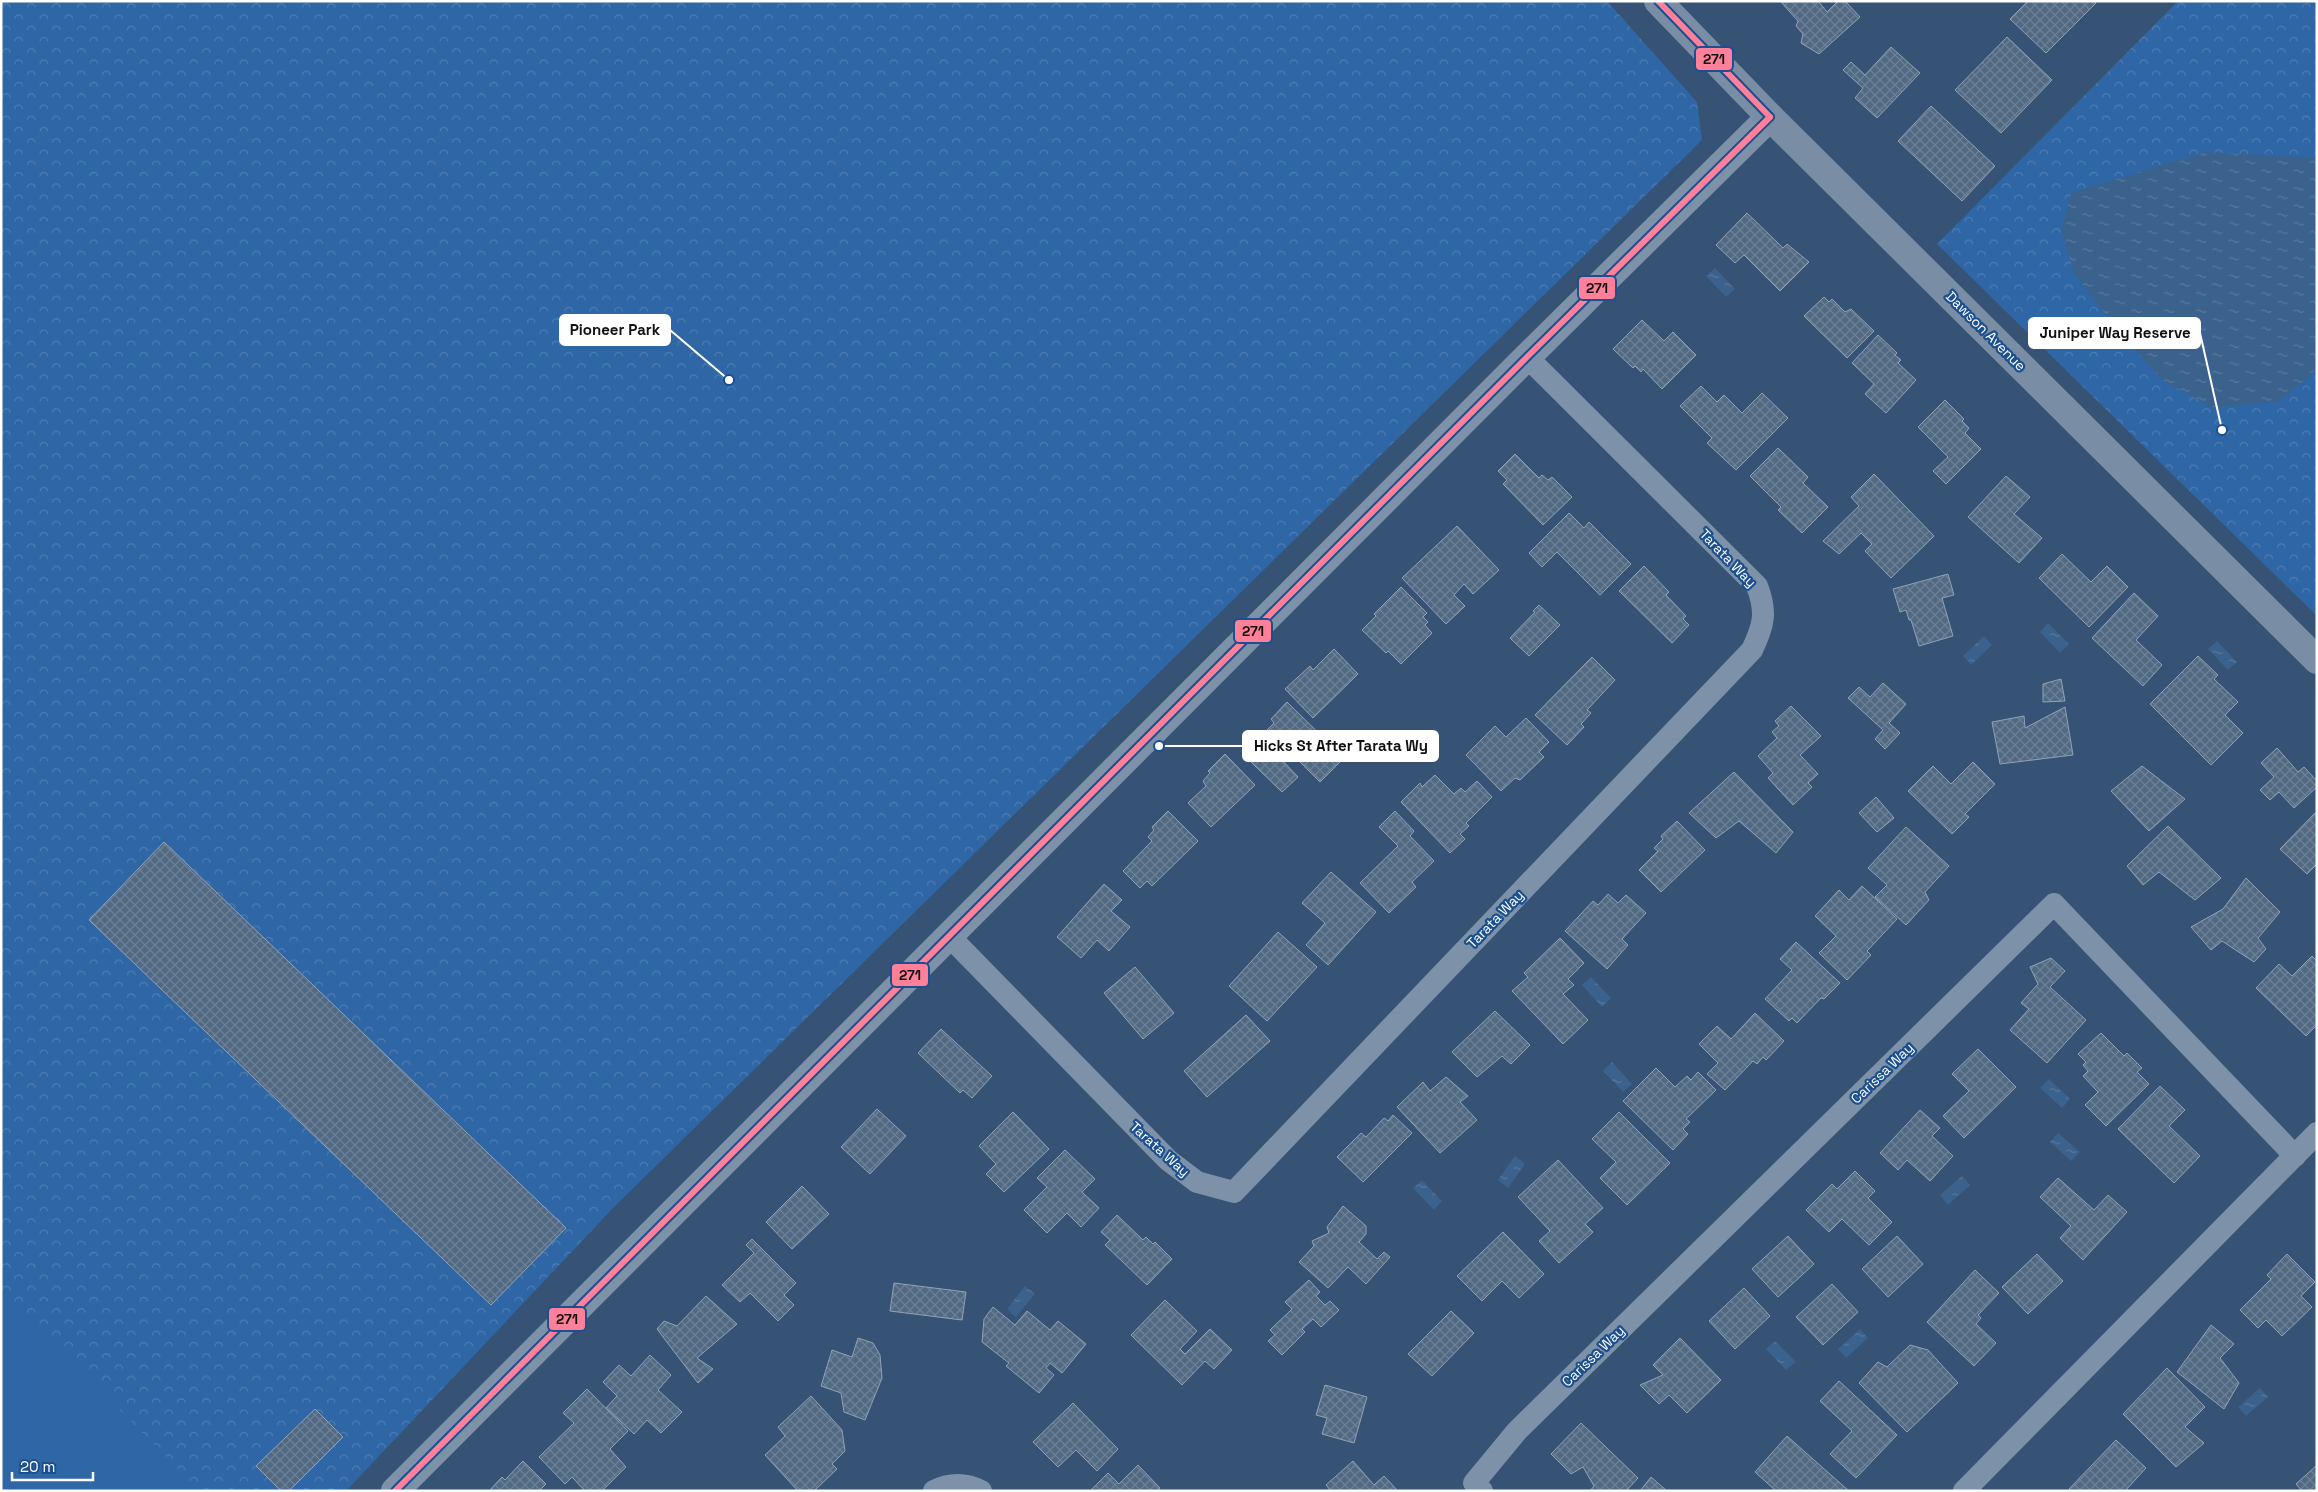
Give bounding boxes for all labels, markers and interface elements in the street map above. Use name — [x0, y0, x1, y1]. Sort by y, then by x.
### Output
line badge: 271 — [1695, 47, 1733, 71]
text: 271 — [1703, 50, 1725, 68]
line badge: 271 — [1578, 276, 1616, 300]
text: 271 — [1586, 279, 1608, 297]
street label: Dawson Avenue — [1942, 287, 2030, 375]
callout: Pioneer Park — [560, 315, 670, 345]
callout: Juniper Way Reserve — [2029, 318, 2200, 348]
text: Pioneer Park — [570, 320, 661, 339]
text: Juniper Way Reserve — [2039, 323, 2191, 342]
street label: Tarata Way — [1696, 525, 1760, 591]
line badge: 271 — [1234, 619, 1272, 643]
text: 271 — [1242, 622, 1264, 640]
callout: Hicks St After Tarata Wy — [1243, 731, 1438, 761]
text: Hicks St After Tarata Wy — [1254, 736, 1428, 755]
street label: Tarata Way — [1463, 886, 1527, 952]
line badge: 271 — [891, 963, 929, 987]
text: 271 — [899, 966, 921, 984]
street label: Carissa Way — [1847, 1039, 1917, 1107]
street label: Tarata Way — [1126, 1117, 1194, 1181]
line badge: 271 — [548, 1307, 586, 1331]
text: 271 — [556, 1310, 578, 1328]
street label: Carissa Way — [1558, 1322, 1628, 1390]
scale bar — [12, 1450, 94, 1482]
text: 20 m — [20, 1457, 55, 1476]

